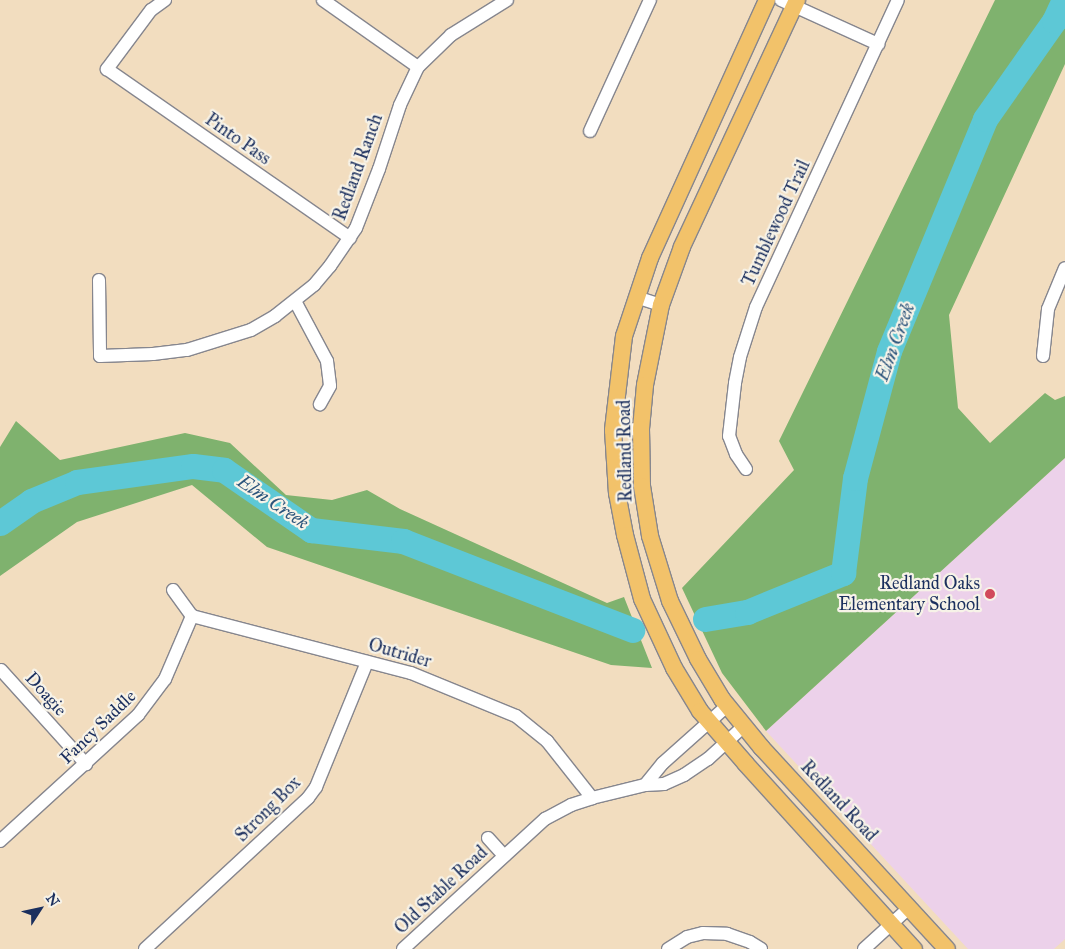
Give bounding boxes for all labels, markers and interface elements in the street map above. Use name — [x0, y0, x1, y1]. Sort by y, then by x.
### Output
street label: Pinto Pass — [201, 109, 275, 169]
street label: Redland Ranch — [329, 111, 387, 223]
street label: Tumblewood Trail — [737, 156, 815, 290]
water label: Elm Creek — [870, 300, 920, 384]
street label: Redland Road — [613, 400, 637, 502]
water label: Elm Creek — [233, 470, 313, 534]
place label: Redland Oaks Elementary School — [838, 573, 980, 616]
marker: Redland Oaks Elementary School — [984, 588, 996, 600]
street label: Outrider — [366, 634, 434, 672]
street label: Doagie — [21, 668, 71, 720]
street label: Fancy Saddle — [56, 686, 140, 768]
street label: Redland Road — [796, 756, 882, 846]
street label: Strong Box — [231, 772, 305, 846]
street label: Old Stable Road — [390, 842, 492, 938]
north arrow — [15, 884, 65, 934]
text: N — [42, 890, 63, 910]

